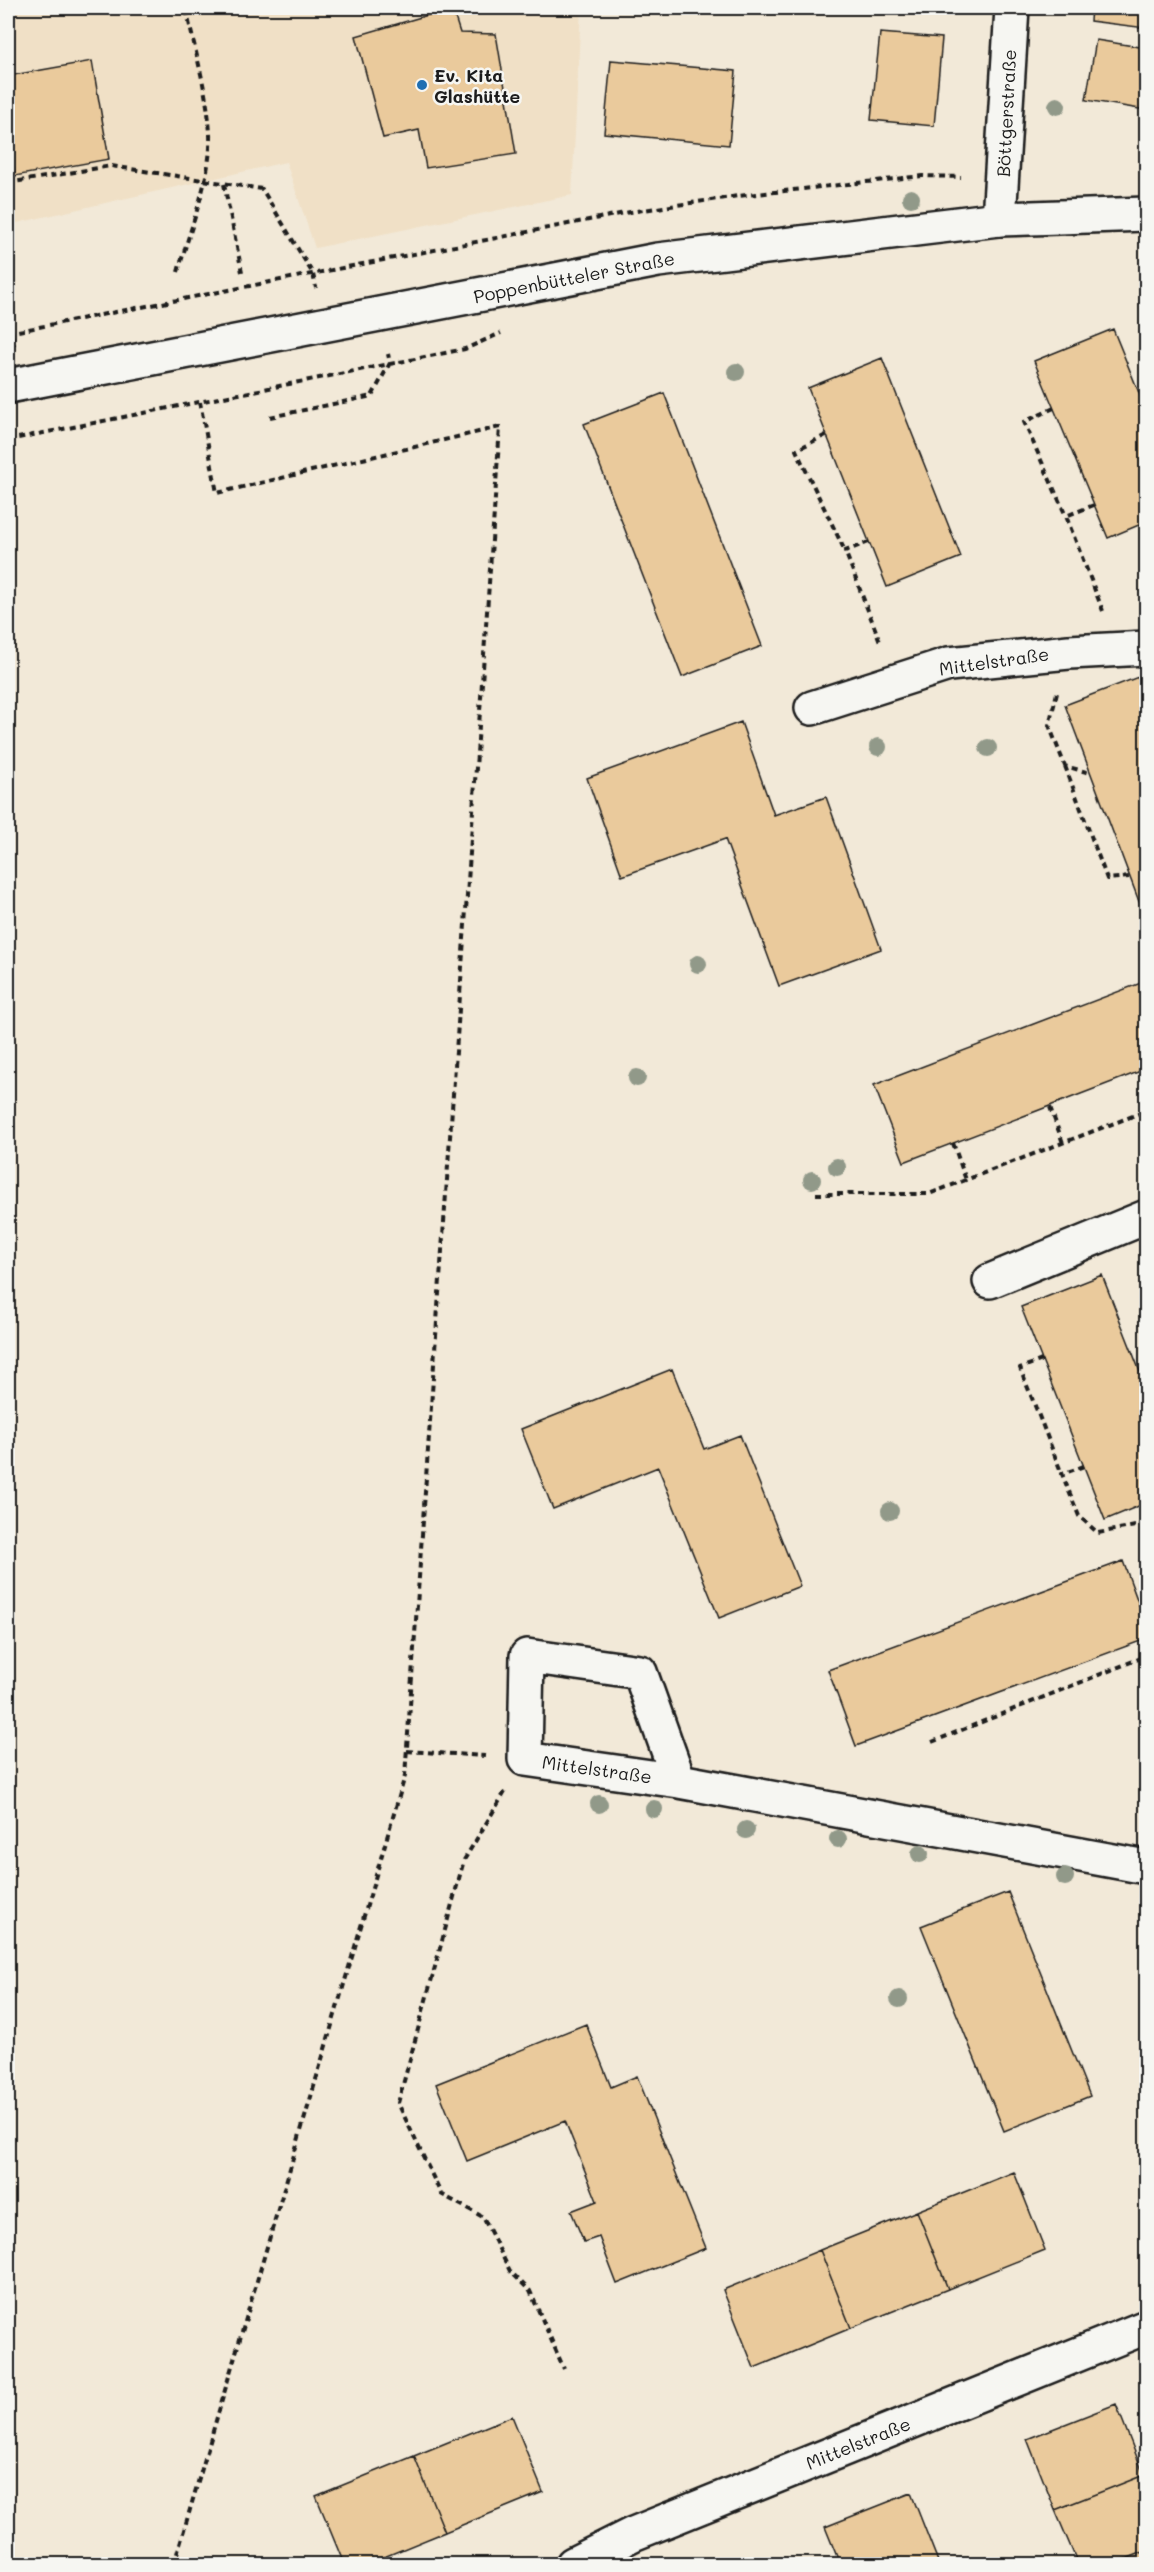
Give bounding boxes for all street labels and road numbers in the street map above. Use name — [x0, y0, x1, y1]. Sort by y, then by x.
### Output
street label: Böttgerstraße — [991, 49, 1021, 177]
street label: Poppenbütteler Straße — [471, 246, 677, 308]
street label: Mittelstraße — [937, 641, 1051, 681]
street label: Mittelstraße — [540, 1749, 654, 1789]
street label: Mittelstraße — [802, 2411, 914, 2475]

